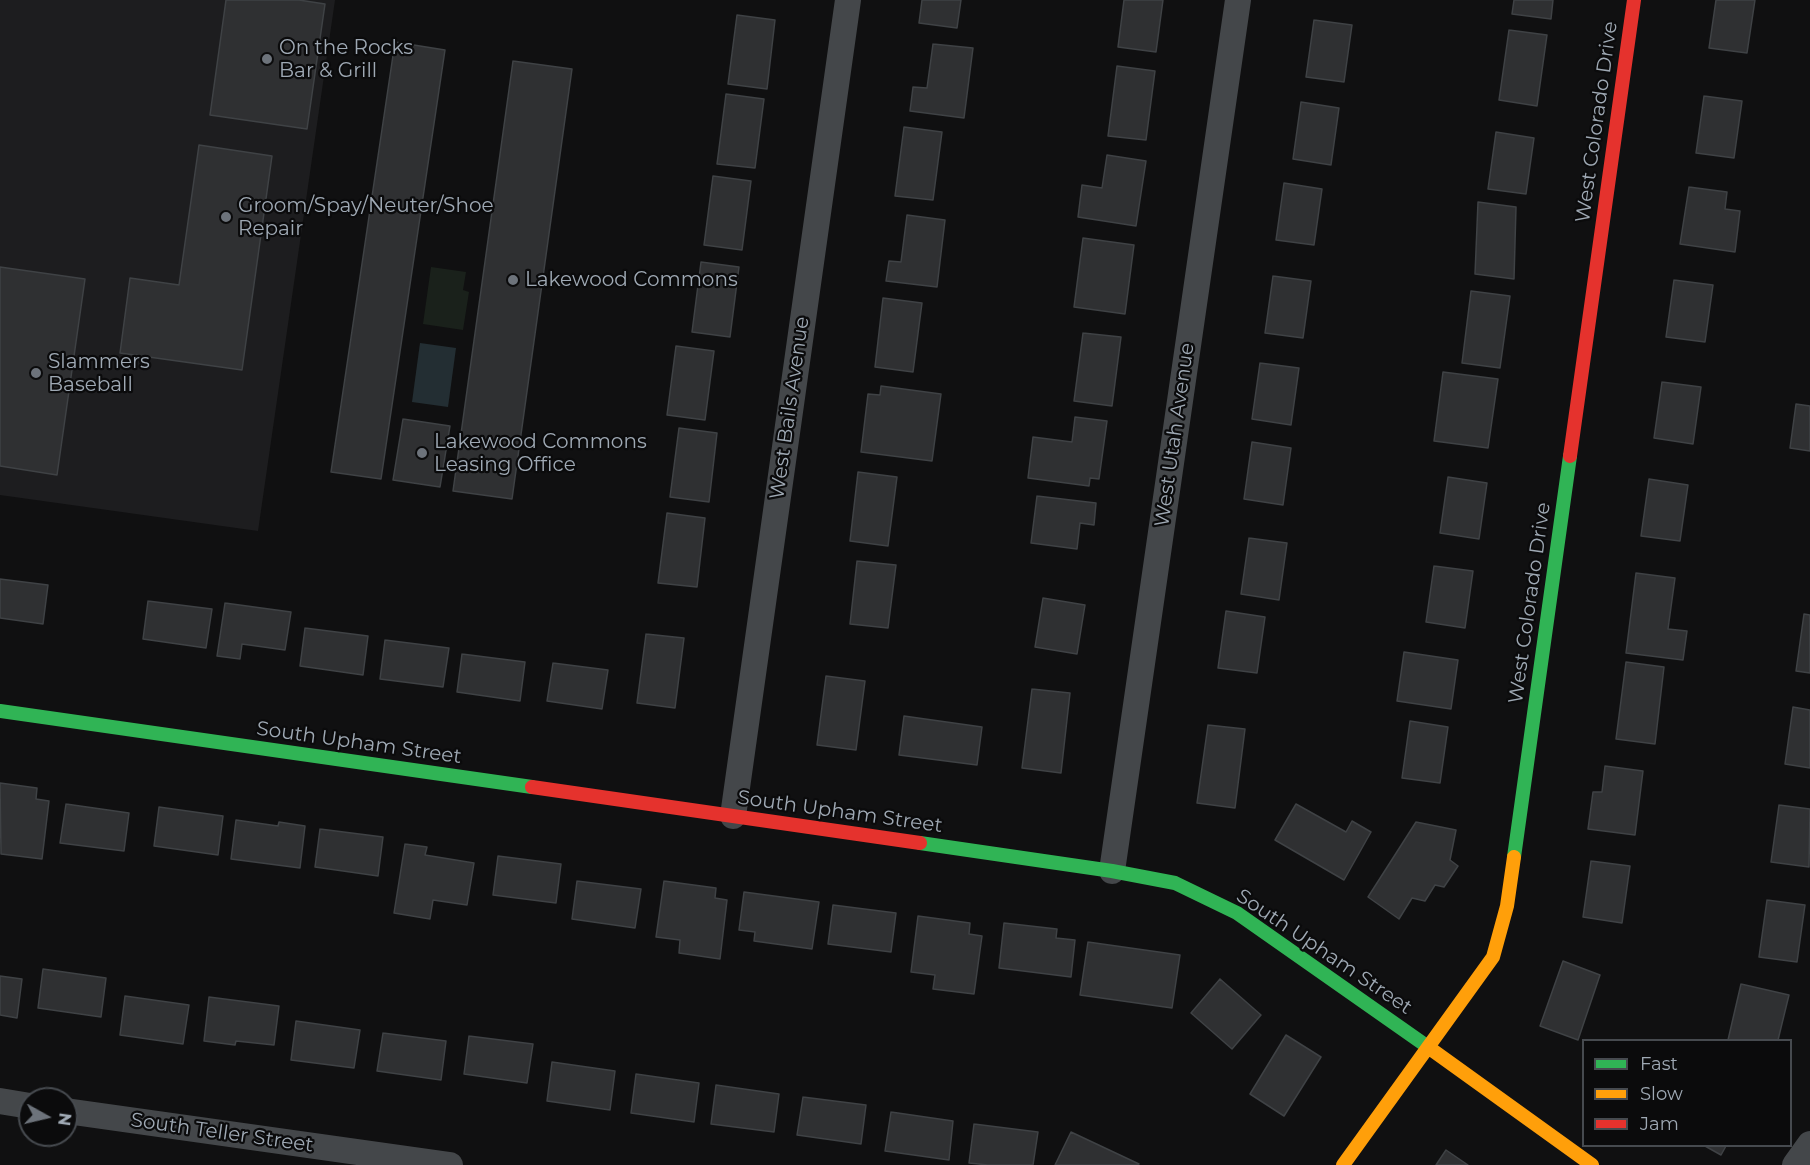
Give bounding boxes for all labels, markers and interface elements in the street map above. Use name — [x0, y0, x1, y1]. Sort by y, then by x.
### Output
street label: West Colorado Drive — [1571, 20, 1623, 224]
place label: On the Rocks Bar & Grill — [279, 36, 413, 83]
marker: On the Rocks Bar & Grill — [260, 52, 274, 66]
place label: Groom/Spay/Neuter/Shoe Repair — [238, 194, 494, 241]
marker: Groom/Spay/Neuter/Shoe Repair — [219, 210, 233, 224]
place label: Lakewood Commons — [525, 268, 738, 292]
marker: Lakewood Commons — [506, 273, 520, 287]
street label: West Bails Avenue — [765, 315, 815, 501]
street label: West Utah Avenue — [1150, 341, 1200, 529]
place label: Slammers Baseball — [48, 350, 150, 397]
marker: Slammers Baseball — [29, 366, 43, 380]
place label: Lakewood Commons Leasing Office — [434, 430, 647, 477]
marker: Lakewood Commons Leasing Office — [415, 446, 429, 460]
street label: West Colorado Drive — [1504, 501, 1556, 705]
street label: South Upham Street — [255, 717, 463, 769]
street label: South Upham Street — [736, 786, 944, 838]
street label: South Upham Street — [1232, 884, 1416, 1020]
legend — [1582, 1039, 1792, 1147]
text: Fast — [1640, 1053, 1678, 1075]
text: Slow — [1640, 1083, 1683, 1105]
north arrow — [18, 1087, 78, 1147]
street label: South Teller Street — [129, 1108, 315, 1158]
text: N — [54, 1112, 75, 1127]
text: Jam — [1640, 1113, 1679, 1135]

